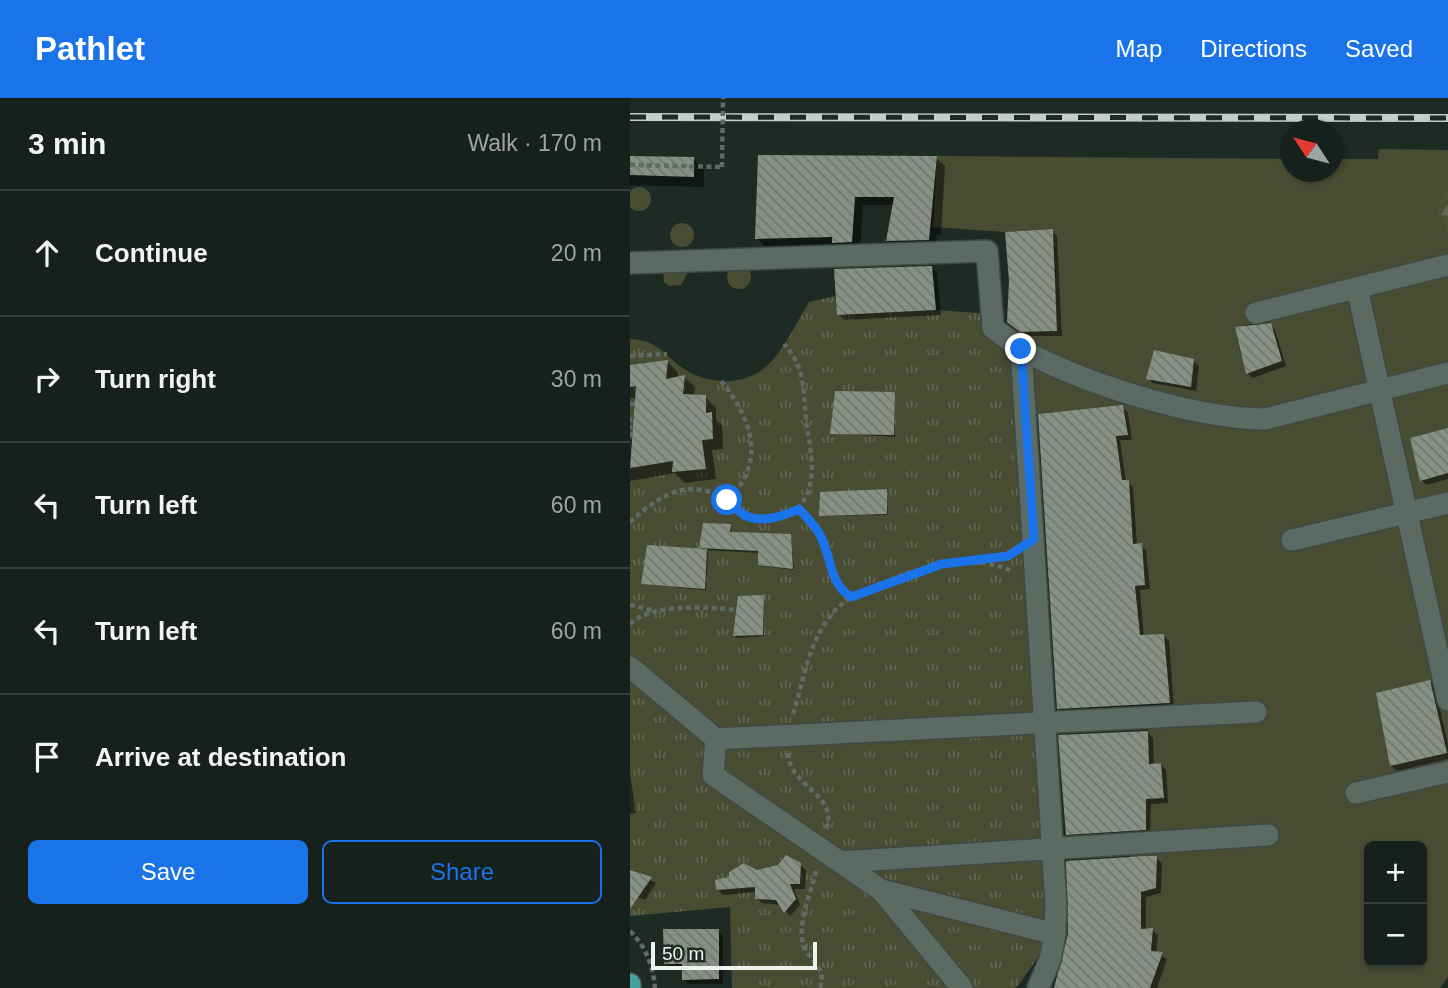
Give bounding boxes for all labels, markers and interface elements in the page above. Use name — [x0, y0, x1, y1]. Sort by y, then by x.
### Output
text: Pathlet — [35, 30, 145, 67]
text: Map — [1116, 35, 1162, 62]
text: Directions — [1200, 35, 1307, 62]
text: Saved — [1345, 35, 1413, 62]
north arrow — [1280, 119, 1343, 182]
text: 3 min — [28, 127, 106, 160]
text: Walk · 170 m — [467, 130, 602, 156]
icon: ahead — [28, 234, 66, 272]
text: Continue — [95, 238, 208, 268]
text: 20 m — [551, 240, 602, 266]
route end — [1005, 333, 1036, 364]
icon: right — [28, 360, 66, 398]
text: Turn right — [95, 364, 216, 394]
text: 30 m — [551, 366, 602, 392]
route start — [711, 484, 742, 515]
icon: left — [28, 486, 66, 524]
text: Turn left — [95, 490, 197, 520]
text: 60 m — [551, 492, 602, 518]
icon: left — [28, 612, 66, 650]
text: Turn left — [95, 616, 197, 646]
text: 60 m — [551, 618, 602, 644]
icon: arrive — [28, 738, 66, 776]
text: Arrive at destination — [95, 742, 346, 772]
button: Save — [28, 840, 308, 904]
button: Share — [322, 840, 602, 904]
map controls — [1364, 841, 1427, 967]
button: + — [1364, 841, 1427, 904]
button: − — [1364, 904, 1427, 967]
scale bar — [651, 939, 817, 971]
text: 50 m — [662, 943, 704, 964]

